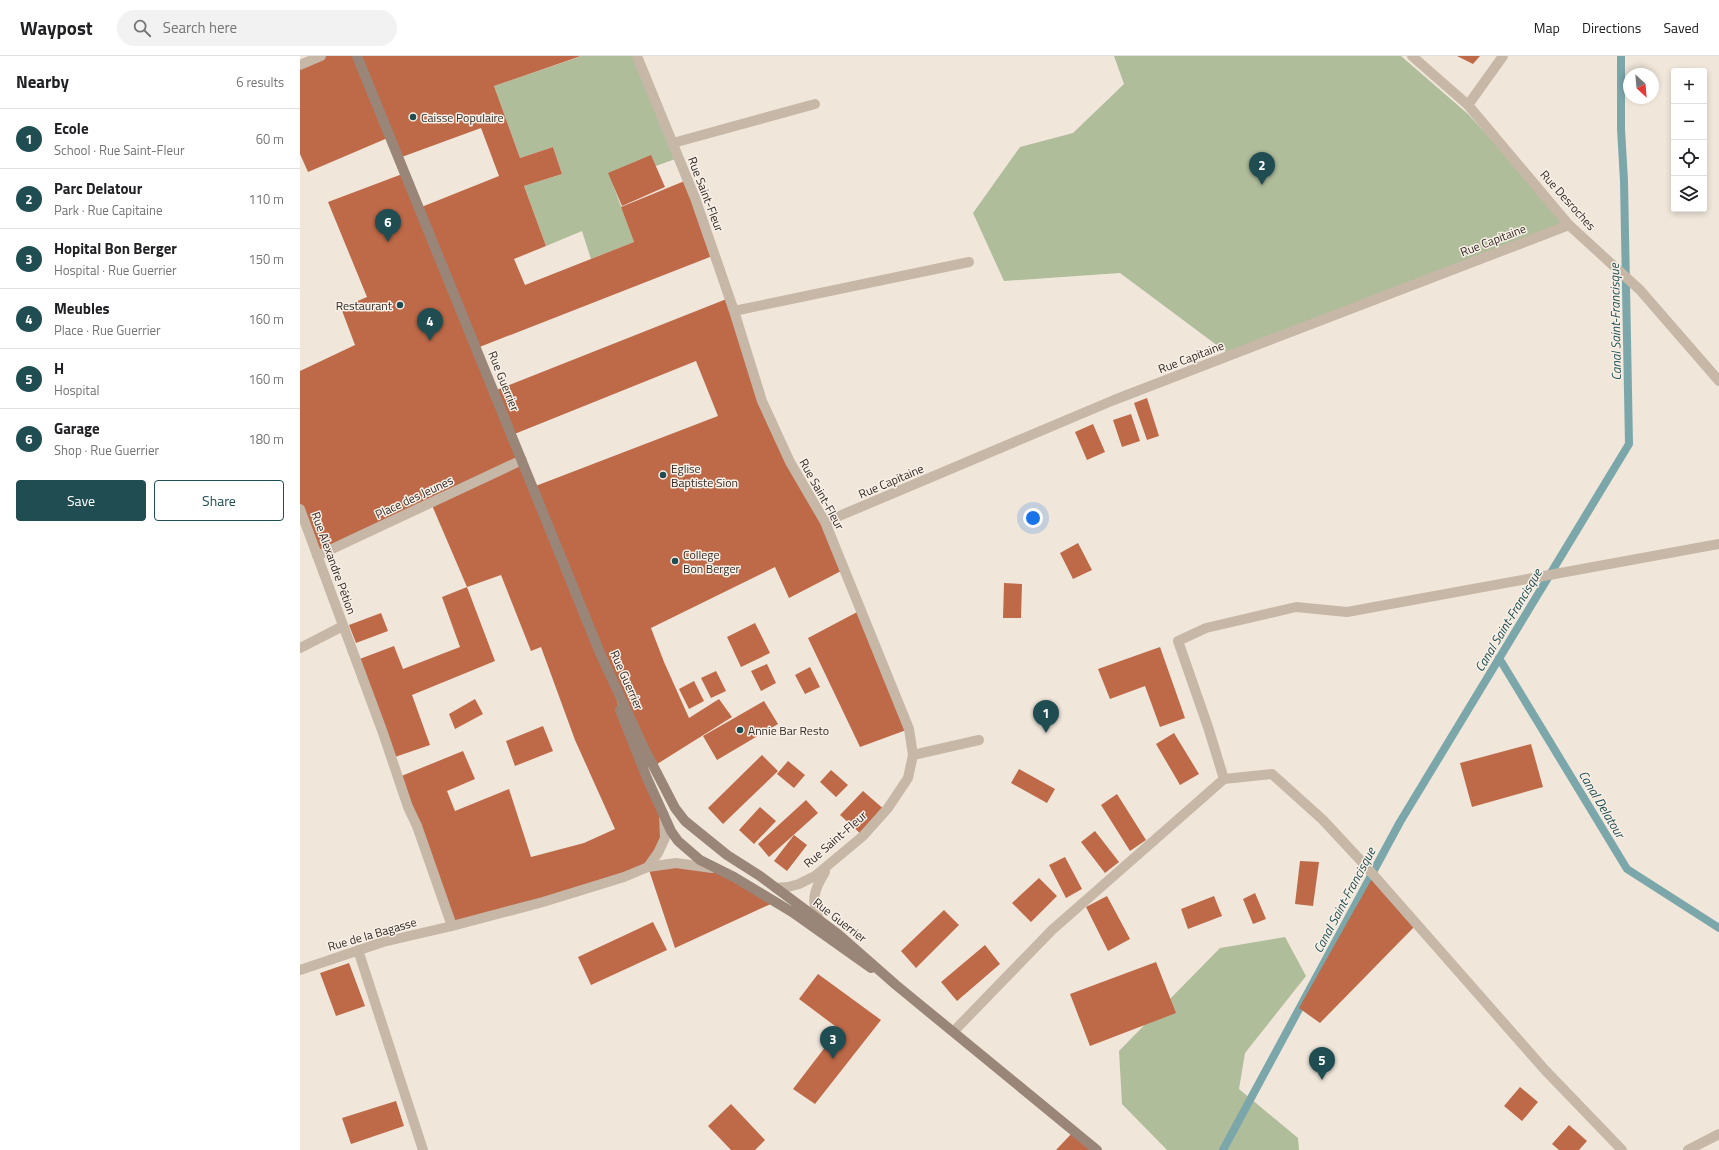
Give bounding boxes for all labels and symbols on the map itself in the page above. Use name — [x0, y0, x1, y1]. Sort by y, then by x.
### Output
north arrow — [1623, 68, 1659, 104]
place label: Caisse Populaire — [421, 108, 504, 127]
marker: Caisse Populaire — [408, 112, 418, 122]
pin: 2 — [1249, 152, 1275, 185]
street label: Rue Saint-Fleur — [683, 154, 729, 234]
street label: Rue Desroches — [1536, 166, 1601, 235]
pin: 6 — [375, 209, 401, 242]
street label: Rue Capitaine — [1457, 219, 1529, 261]
water label: Canal Saint-Francisque — [1604, 262, 1626, 381]
place label: Restaurant — [336, 296, 393, 315]
marker: Restaurant — [395, 300, 405, 310]
pin: 4 — [417, 308, 443, 341]
street label: Rue Capitaine — [1155, 336, 1227, 378]
street label: Rue Guerrier — [483, 348, 525, 414]
street label: Rue Saint-Fleur — [795, 455, 849, 533]
place label: Eglise Baptiste Sion — [671, 459, 738, 492]
street label: Rue Capitaine — [855, 459, 927, 503]
street label: Place des Jeunes — [372, 470, 457, 523]
marker: Eglise Baptiste Sion — [658, 470, 668, 480]
your location — [1023, 508, 1043, 528]
street label: Rue Alexandre Pétion — [307, 509, 361, 617]
place label: College Bon Berger — [683, 545, 740, 578]
marker: College Bon Berger — [670, 556, 680, 566]
water label: Canal Saint-Francisque — [1469, 564, 1547, 675]
street label: Rue Guerrier — [605, 647, 649, 713]
pin: 1 — [1033, 700, 1059, 733]
place label: Annie Bar Resto — [748, 721, 829, 740]
marker: Annie Bar Resto — [735, 725, 745, 735]
water label: Canal Delatour — [1574, 766, 1631, 843]
street label: Rue Saint-Fleur — [799, 806, 871, 872]
water label: Canal Saint-Francisque — [1308, 843, 1381, 956]
street label: Rue Guerrier — [809, 893, 871, 947]
street label: Rue de la Bagasse — [325, 912, 419, 956]
pin: 3 — [820, 1026, 846, 1059]
pin: 5 — [1309, 1047, 1335, 1080]

